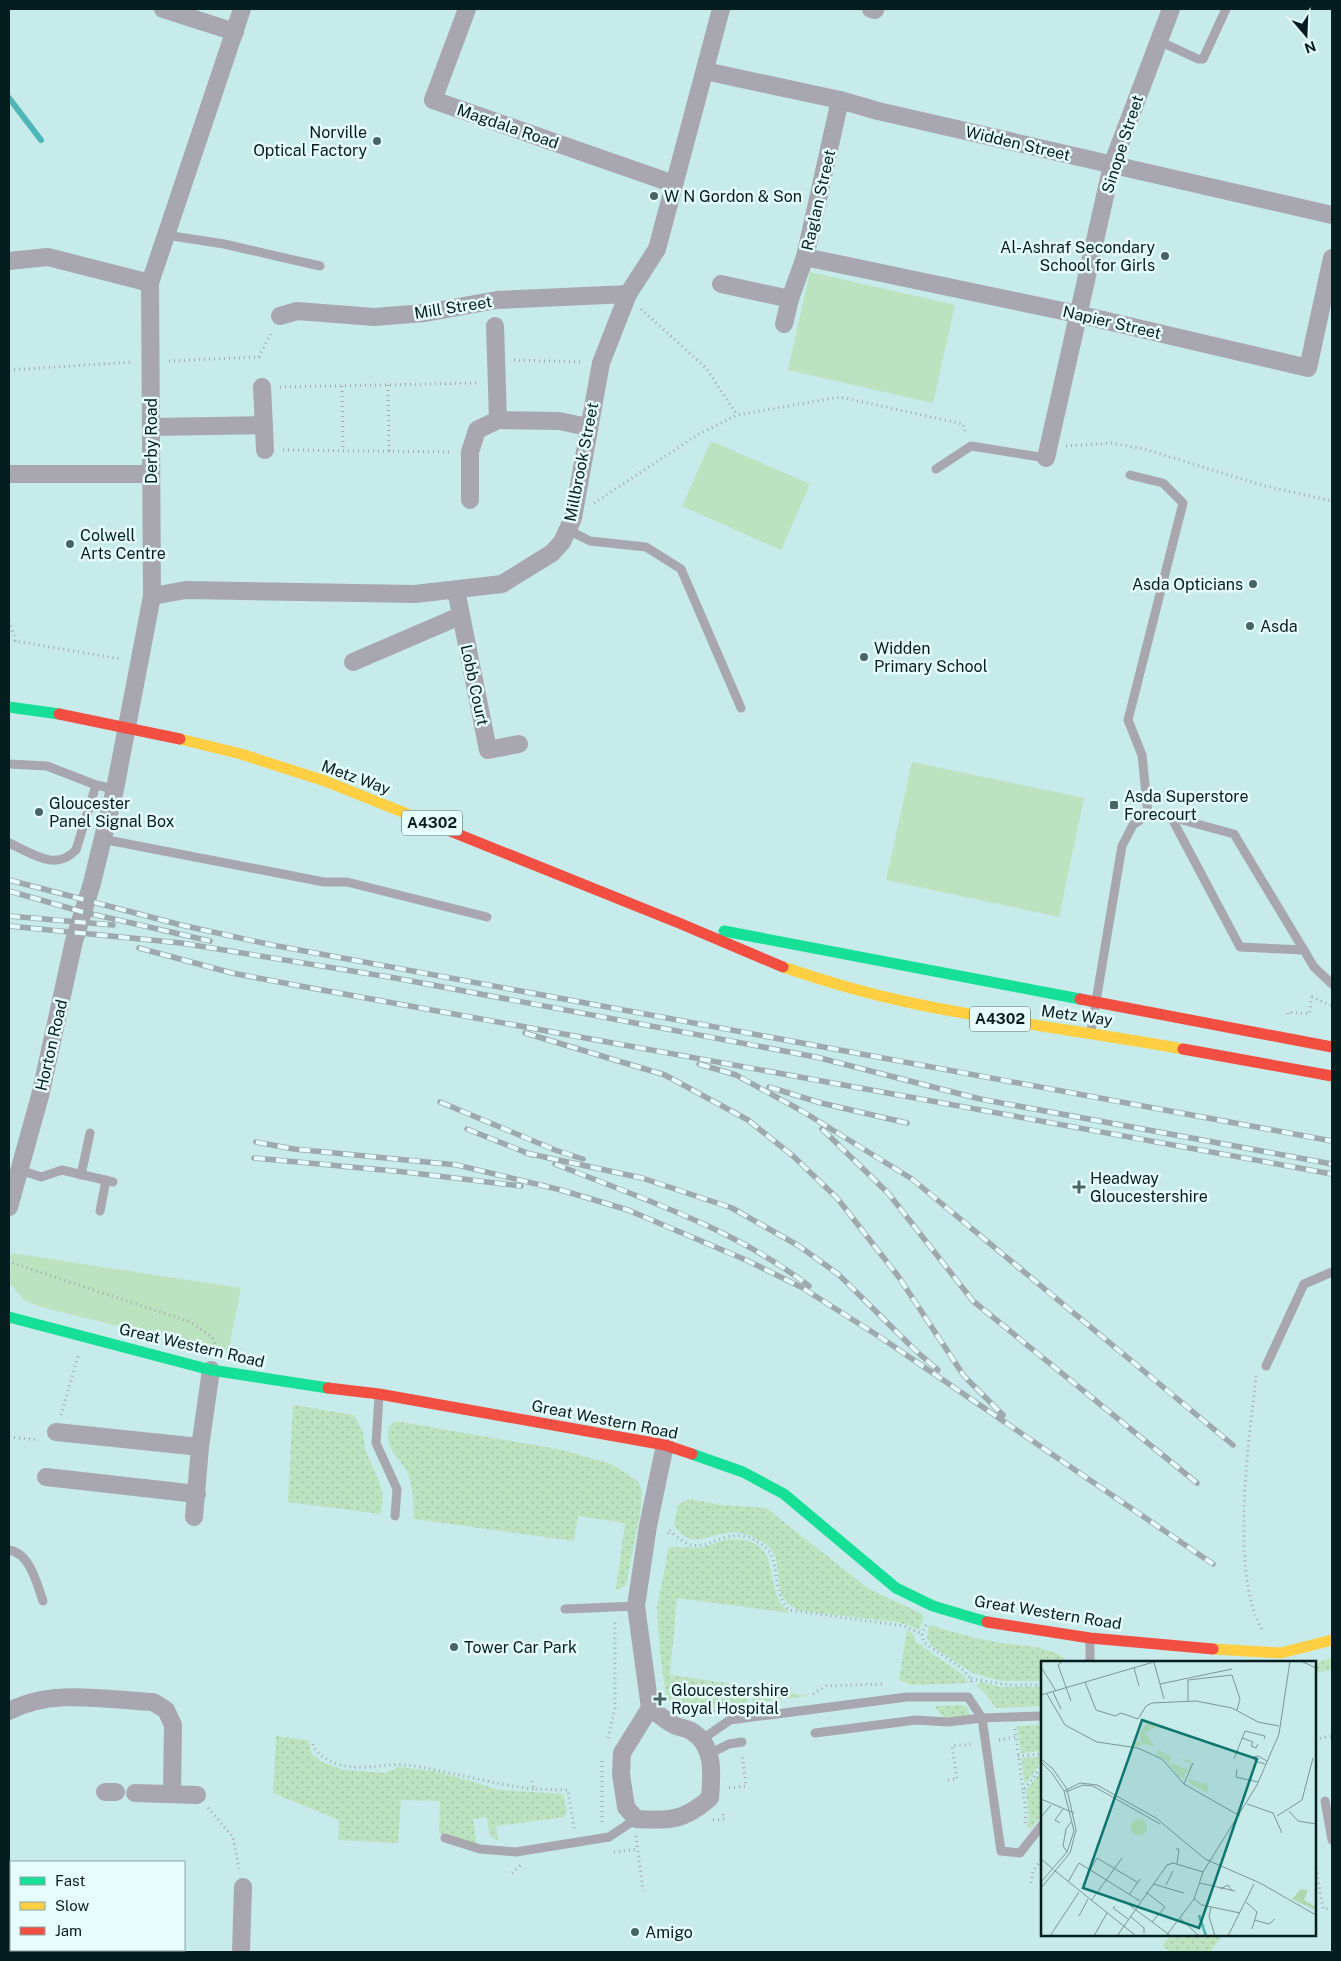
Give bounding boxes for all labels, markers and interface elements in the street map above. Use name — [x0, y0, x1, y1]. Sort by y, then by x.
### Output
north arrow — [1281, 10, 1331, 60]
text: N — [1302, 38, 1318, 57]
street label: Sinope Street — [1098, 93, 1147, 196]
street label: Magdala Road — [454, 100, 561, 153]
street label: Widden Street — [964, 122, 1072, 165]
place label: Norville Optical Factory — [253, 123, 367, 160]
marker: Norville Optical Factory — [371, 135, 383, 147]
street label: Raglan Street — [798, 148, 839, 252]
place label: W N Gordon & Son — [664, 187, 802, 206]
marker: W N Gordon & Son — [648, 190, 660, 202]
place label: Al-Ashraf Secondary School for Girls — [1000, 238, 1155, 275]
marker: Al-Ashraf Secondary School for Girls — [1159, 250, 1171, 262]
street label: Mill Street — [413, 292, 493, 323]
street label: Napier Street — [1061, 302, 1163, 343]
street label: Derby Road — [142, 398, 161, 484]
street label: Millbrook Street — [561, 401, 602, 523]
place label: Colwell Arts Centre — [80, 526, 166, 563]
marker: Colwell Arts Centre — [64, 538, 76, 550]
place label: Asda Opticians — [1132, 575, 1243, 594]
marker: Asda Opticians — [1247, 578, 1259, 590]
place label: Asda — [1260, 617, 1298, 636]
marker: Asda — [1244, 620, 1256, 632]
place label: Widden Primary School — [874, 639, 988, 676]
street label: Lobb Court — [457, 643, 492, 727]
marker: Widden Primary School — [858, 651, 870, 663]
street label: Metz Way — [319, 756, 393, 799]
place label: Asda Superstore Forecourt — [1124, 787, 1249, 824]
place label: Gloucester Panel Signal Box — [49, 794, 175, 831]
marker: Asda Superstore Forecourt — [1108, 799, 1120, 811]
marker: Gloucester Panel Signal Box — [33, 806, 45, 818]
road number: A4302 — [402, 810, 462, 836]
street label: Horton Road — [32, 998, 71, 1093]
street label: Metz Way — [1040, 1001, 1114, 1030]
road number: A4302 — [970, 1006, 1030, 1032]
place label: Headway Gloucestershire — [1090, 1169, 1208, 1206]
marker: Headway Gloucestershire — [1072, 1180, 1086, 1194]
street label: Great Western Road — [117, 1319, 267, 1371]
street label: Great Western Road — [530, 1396, 680, 1443]
street label: Great Western Road — [973, 1591, 1123, 1634]
place label: Tower Car Park — [464, 1638, 577, 1657]
marker: Tower Car Park — [448, 1641, 460, 1653]
inset map — [1041, 1661, 1316, 1936]
place label: Gloucestershire Royal Hospital — [671, 1681, 789, 1718]
marker: Gloucestershire Royal Hospital — [653, 1692, 667, 1706]
legend — [10, 1861, 185, 1951]
text: Fast — [55, 1872, 85, 1889]
text: Slow — [55, 1897, 90, 1914]
text: Jam — [55, 1922, 82, 1939]
place label: Amigo — [645, 1923, 693, 1942]
marker: Amigo — [629, 1926, 641, 1938]

